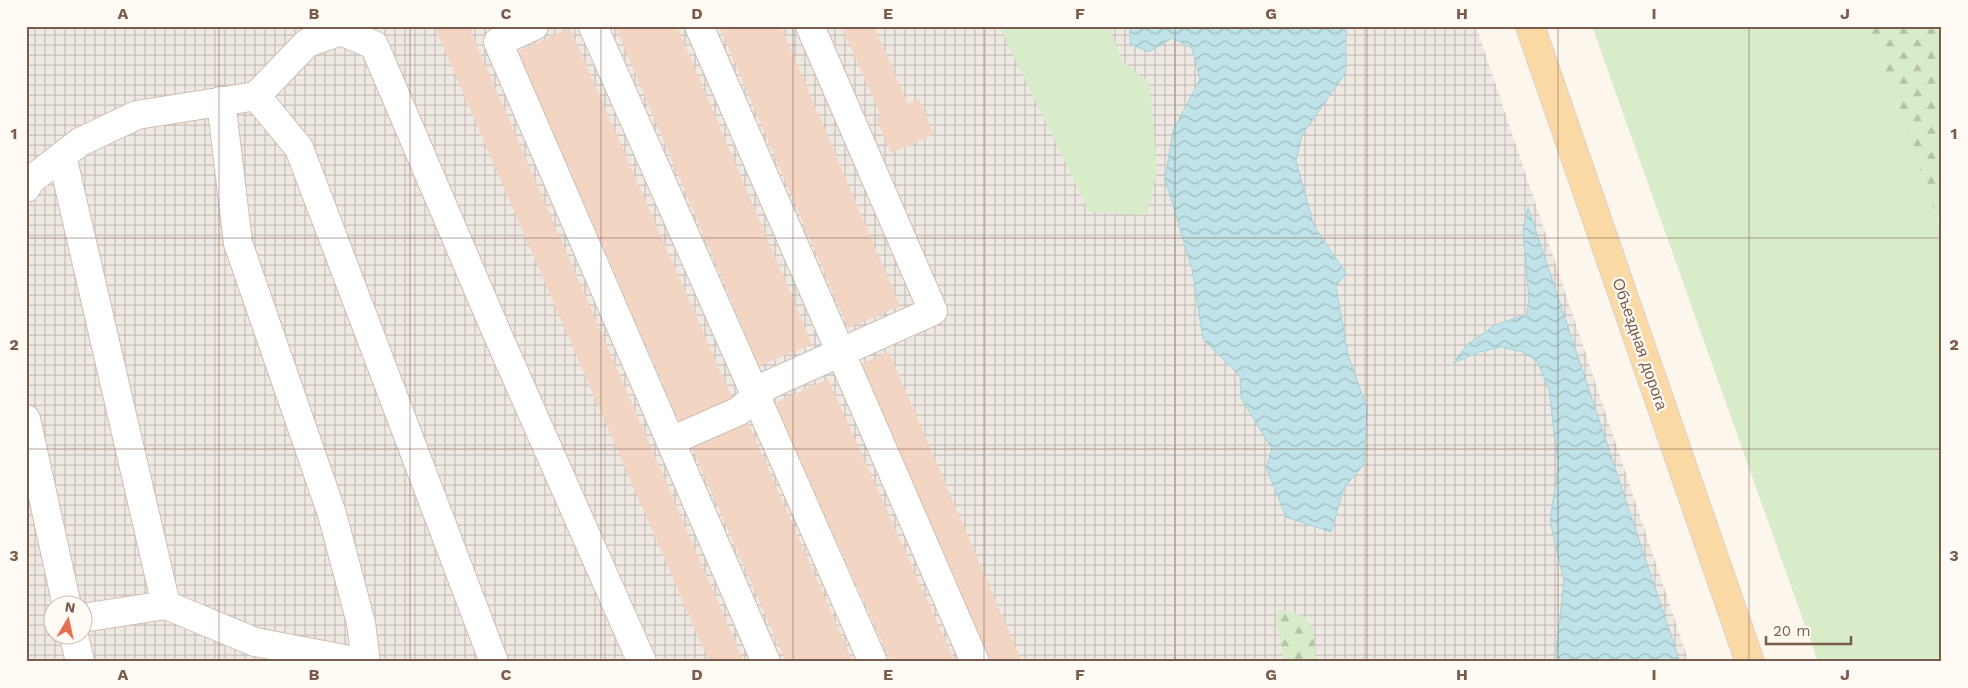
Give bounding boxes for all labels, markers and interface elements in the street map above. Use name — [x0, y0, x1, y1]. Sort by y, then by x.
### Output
text: A — [118, 4, 129, 23]
text: B — [309, 4, 320, 23]
text: C — [501, 4, 512, 23]
text: D — [691, 4, 703, 23]
text: E — [883, 4, 893, 23]
text: F — [1075, 4, 1085, 23]
text: G — [1265, 4, 1277, 23]
text: H — [1456, 4, 1468, 23]
text: I — [1651, 4, 1657, 23]
text: J — [1840, 4, 1850, 23]
text: 1 — [11, 124, 17, 143]
text: 1 — [1951, 124, 1957, 143]
street label: Объездная дорога — [1609, 276, 1672, 413]
text: 2 — [9, 335, 19, 354]
text: 2 — [1949, 335, 1959, 354]
text: 3 — [9, 546, 19, 565]
text: 3 — [1949, 546, 1959, 565]
north arrow — [42, 596, 92, 646]
text: N — [64, 598, 76, 616]
scale bar — [1766, 613, 1850, 645]
text: 20 m — [1773, 622, 1811, 640]
text: A — [118, 665, 129, 684]
text: B — [309, 665, 320, 684]
text: C — [501, 665, 512, 684]
text: D — [691, 665, 703, 684]
text: E — [883, 665, 893, 684]
text: F — [1075, 665, 1085, 684]
text: G — [1265, 665, 1277, 684]
text: H — [1456, 665, 1468, 684]
text: I — [1651, 665, 1657, 684]
text: J — [1840, 665, 1850, 684]

